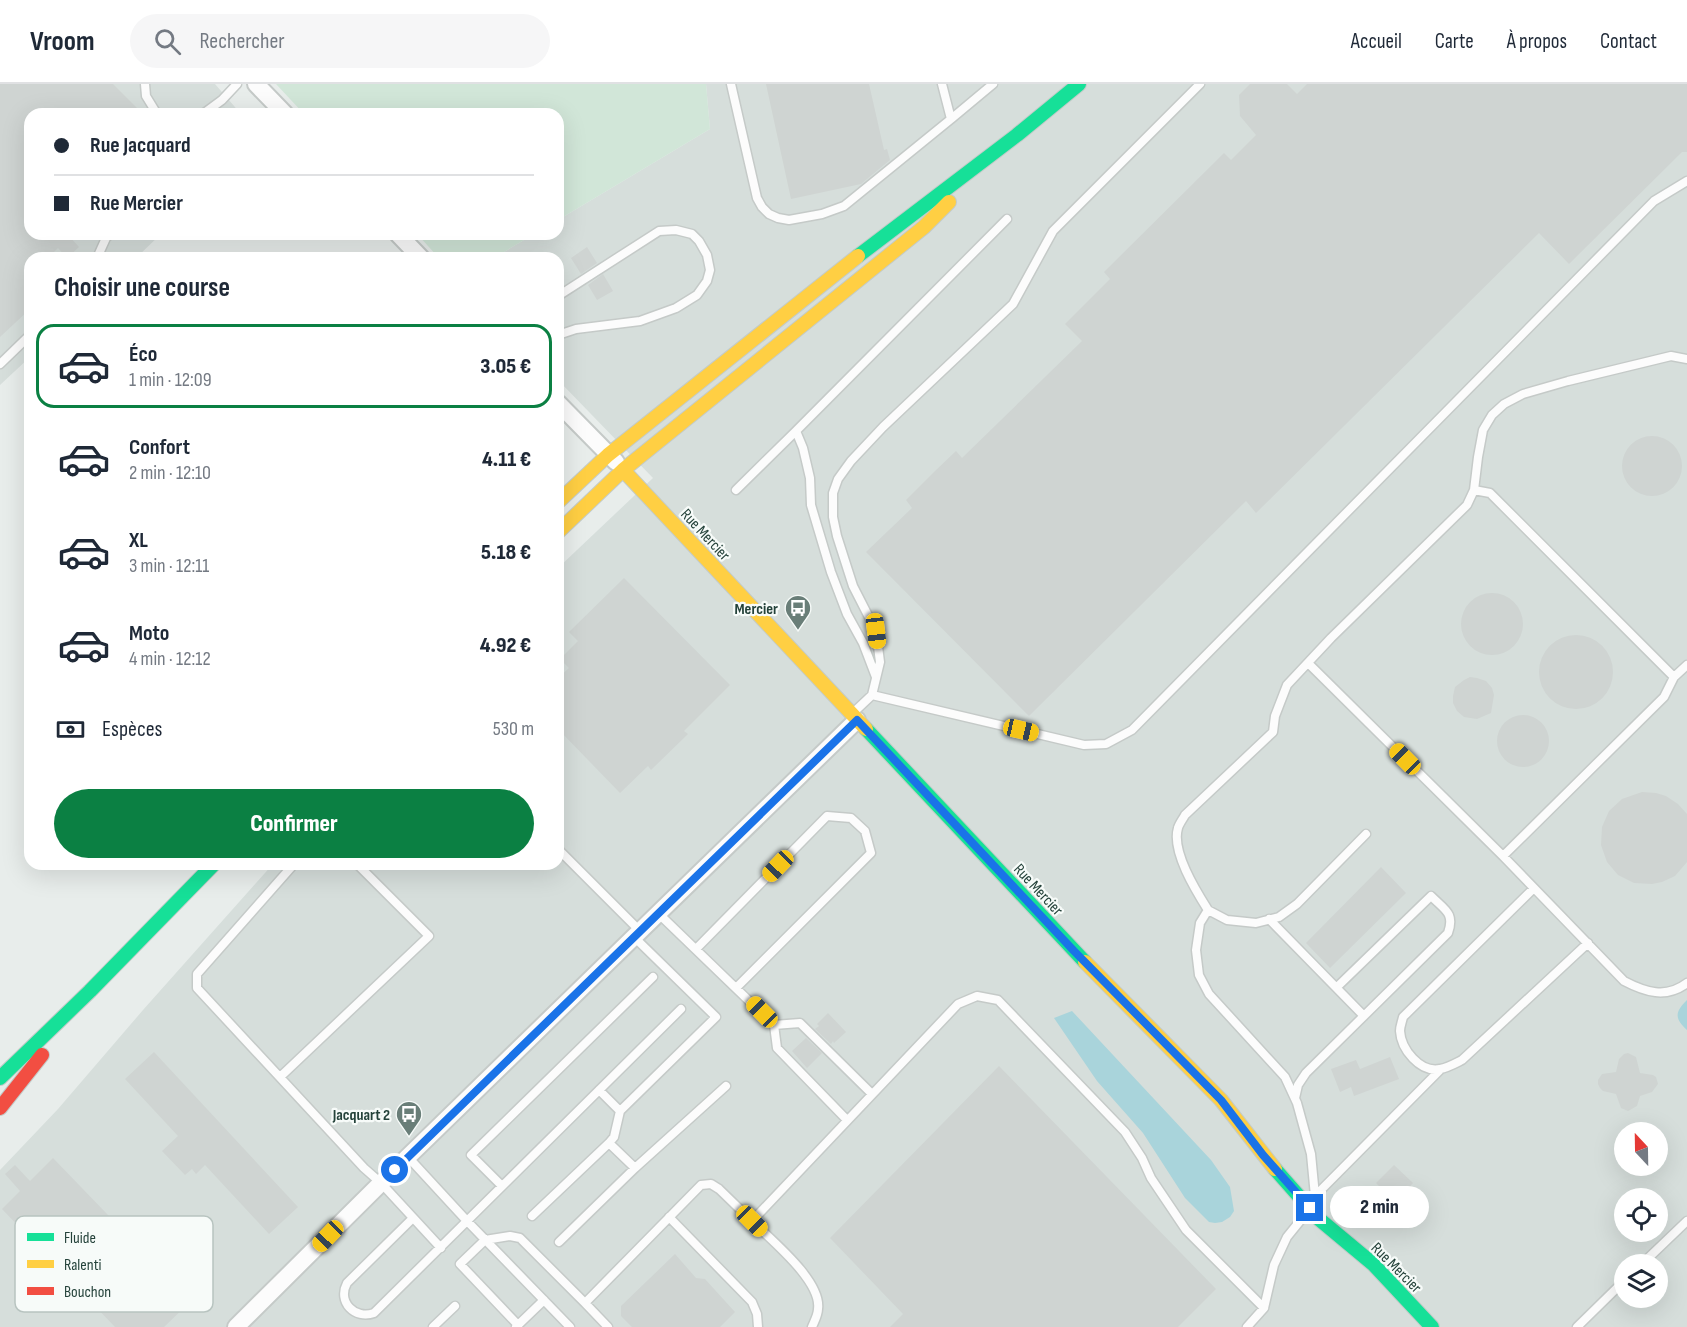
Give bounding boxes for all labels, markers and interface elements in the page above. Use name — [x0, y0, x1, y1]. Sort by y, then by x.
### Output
search box — [130, 14, 550, 68]
text: Vroom — [30, 25, 94, 58]
icon: search — [151, 25, 184, 58]
text: Rechercher — [199, 28, 285, 55]
text: Accueil — [1351, 29, 1402, 54]
text: Carte — [1435, 29, 1474, 54]
text: À propos — [1507, 29, 1567, 54]
text: Contact — [1600, 29, 1657, 54]
text: Rue Jacquard — [90, 132, 191, 159]
text: Rue Mercier — [90, 190, 183, 217]
text: Choisir une course — [54, 272, 230, 304]
icon: car — [57, 339, 111, 393]
text: Éco — [129, 341, 157, 368]
text: 3.05 € — [480, 353, 531, 380]
text: 1 min · 12:09 — [129, 368, 212, 392]
icon: car — [57, 432, 111, 486]
text: Confort — [129, 434, 190, 461]
text: 4.11 € — [482, 446, 531, 473]
text: 2 min · 12:10 — [129, 461, 211, 485]
street label: Rue Mercier — [676, 505, 734, 565]
icon: car — [57, 525, 111, 579]
text: XL — [129, 527, 148, 554]
text: 5.18 € — [481, 539, 531, 566]
text: 3 min · 12:11 — [129, 554, 209, 578]
bus stop icon: Mercier — [783, 593, 813, 631]
place label: Mercier — [735, 600, 778, 619]
car — [865, 612, 887, 650]
icon: car — [57, 618, 111, 672]
text: Moto — [129, 620, 169, 647]
text: 4.92 € — [480, 632, 531, 659]
text: 4 min · 12:12 — [129, 647, 211, 671]
icon: cash — [54, 713, 87, 746]
text: Espèces — [102, 716, 162, 743]
text: 530 m — [493, 717, 534, 741]
car — [1001, 717, 1041, 743]
car — [1386, 740, 1424, 778]
button: Confirmer — [54, 789, 534, 858]
car — [759, 847, 797, 885]
street label: Rue Mercier — [1009, 860, 1067, 920]
car — [743, 993, 781, 1031]
bus stop icon: Jacquart 2 — [394, 1099, 424, 1137]
place label: Jacquart 2 — [332, 1106, 390, 1125]
north arrow — [1614, 1122, 1668, 1176]
map controls — [1614, 1122, 1668, 1308]
route start — [381, 1156, 408, 1183]
callout: 2 min — [1331, 1187, 1430, 1229]
button: locate — [1614, 1188, 1668, 1242]
route end — [1296, 1194, 1323, 1221]
text: 2 min — [1360, 1195, 1399, 1219]
car — [733, 1202, 771, 1240]
legend — [15, 1216, 213, 1312]
car — [309, 1217, 347, 1255]
text: Fluide — [64, 1229, 96, 1248]
street label: Rue Mercier — [1367, 1239, 1425, 1298]
button: layers — [1614, 1254, 1668, 1308]
text: Ralenti — [64, 1256, 102, 1275]
text: Bouchon — [64, 1283, 111, 1302]

